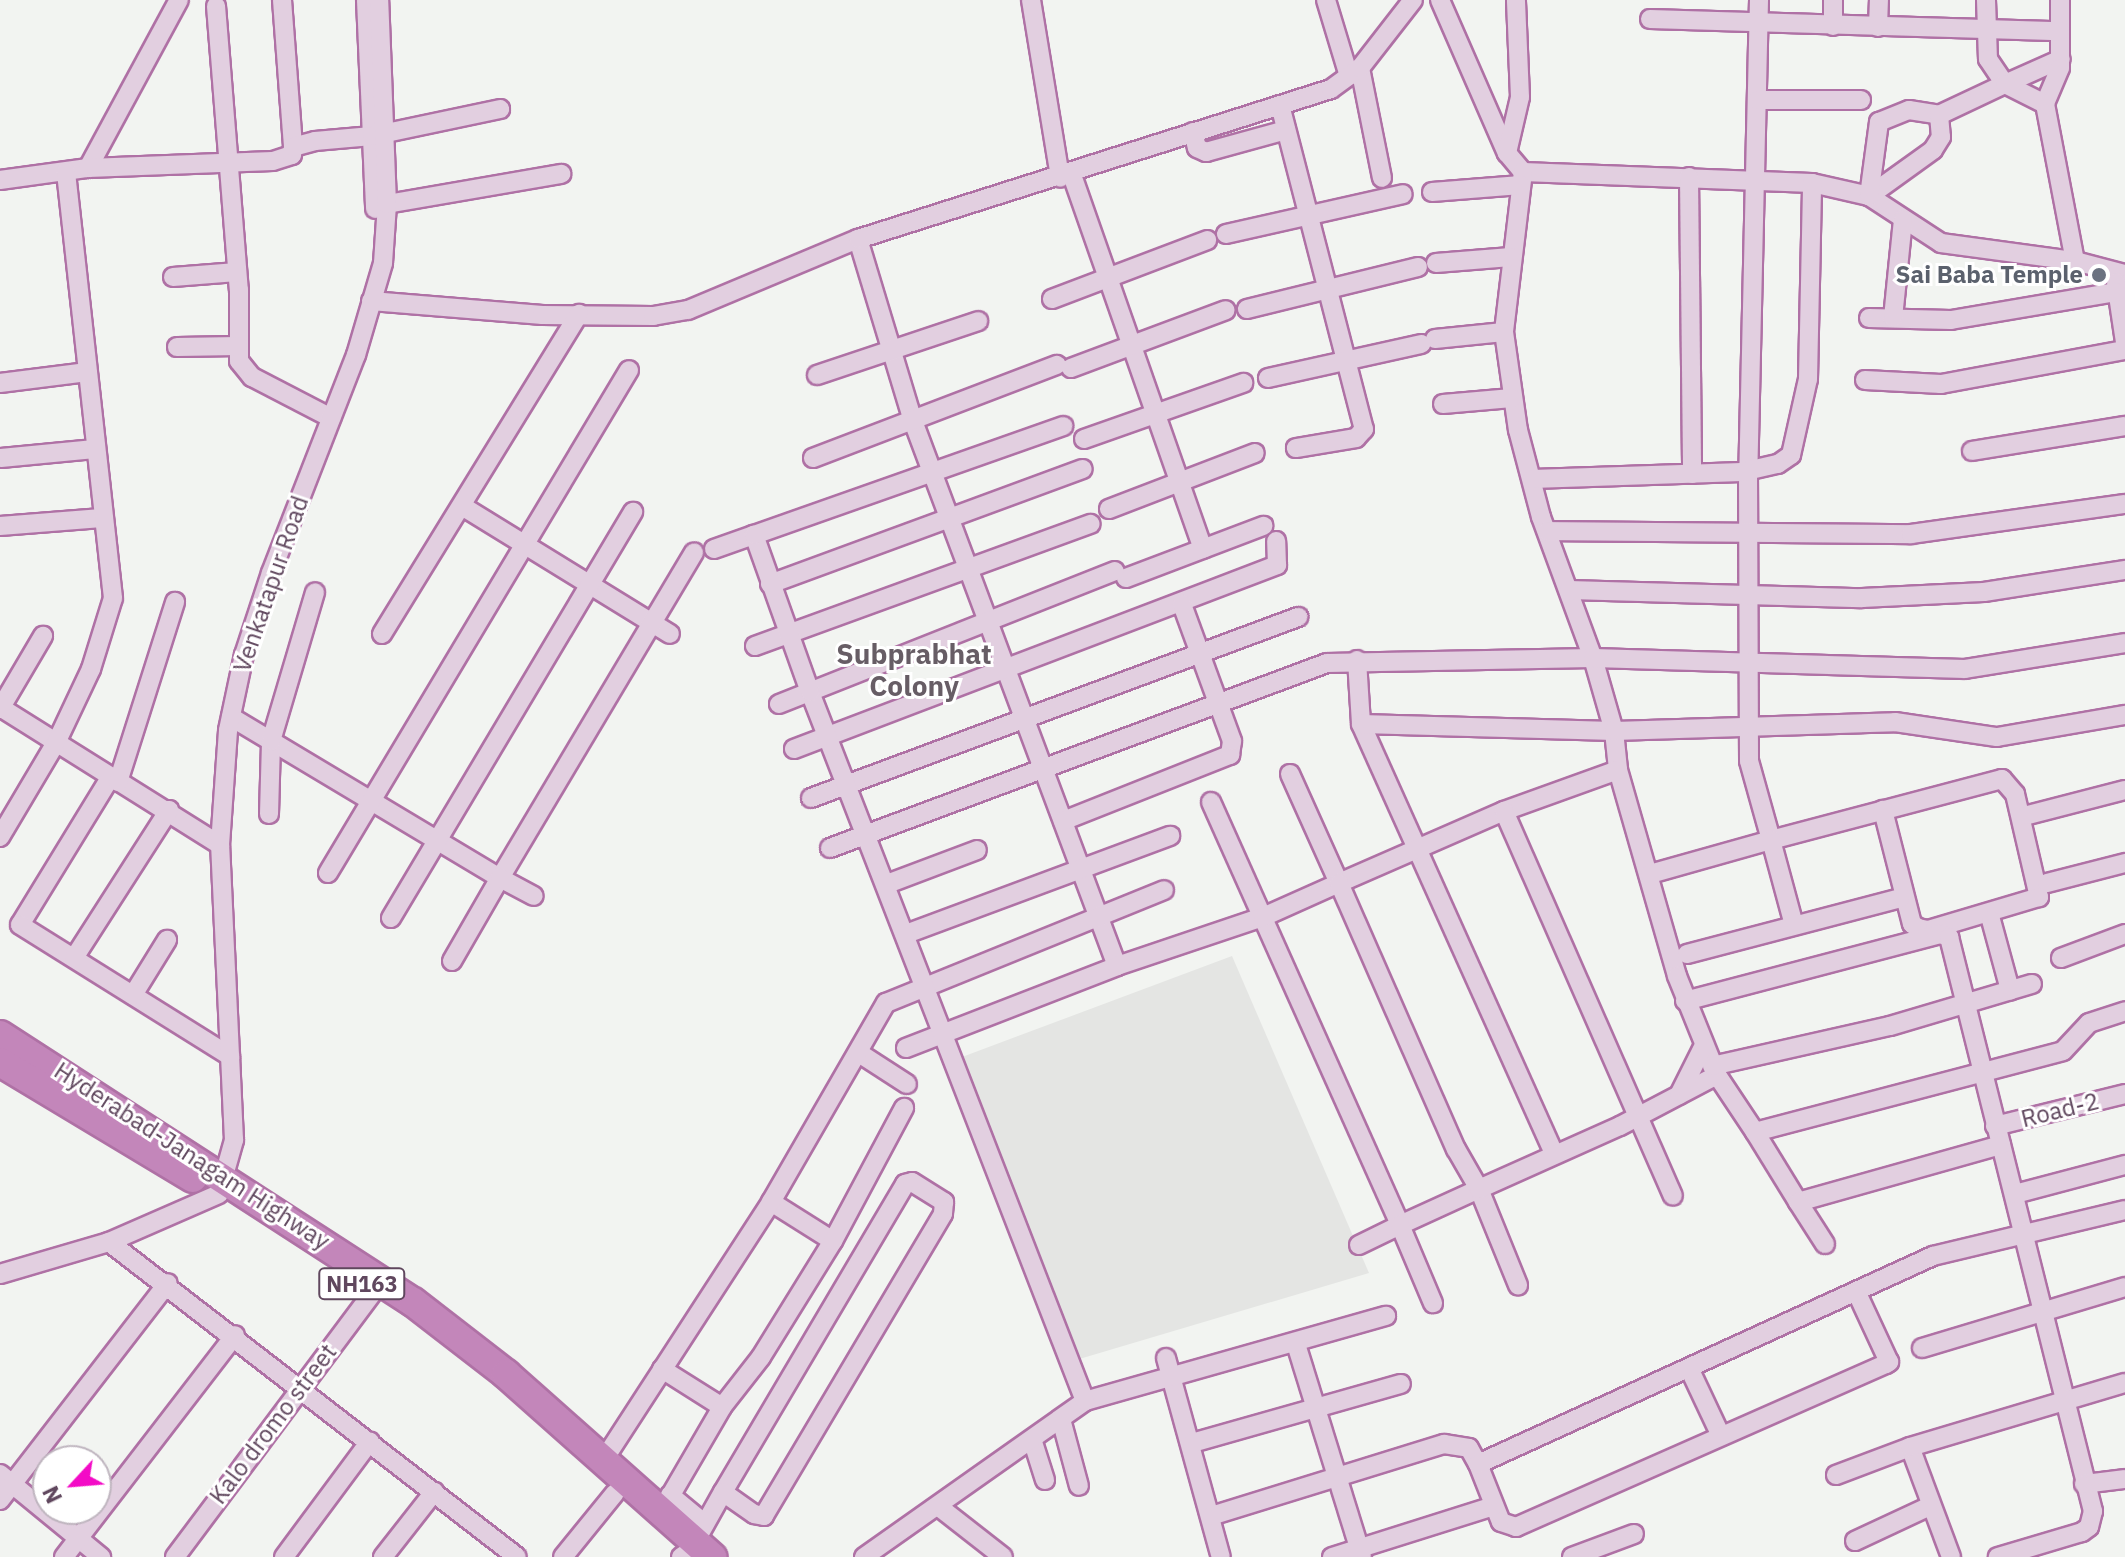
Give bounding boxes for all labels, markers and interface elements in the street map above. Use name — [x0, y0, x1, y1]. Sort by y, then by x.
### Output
place label: Sai Baba Temple — [1896, 261, 2083, 289]
marker: Sai Baba Temple — [2090, 266, 2108, 284]
street label: Venkatapur Road — [227, 492, 315, 676]
district label: Subprabhat Colony — [836, 637, 992, 703]
street label: Hyderabad-Janagam Highway — [49, 1056, 335, 1256]
street label: Road-2 — [2018, 1086, 2102, 1134]
road number: NH163 — [318, 1266, 406, 1302]
street label: Kalo dromo street — [203, 1338, 343, 1510]
north arrow — [32, 1445, 112, 1525]
text: N — [35, 1481, 68, 1508]

